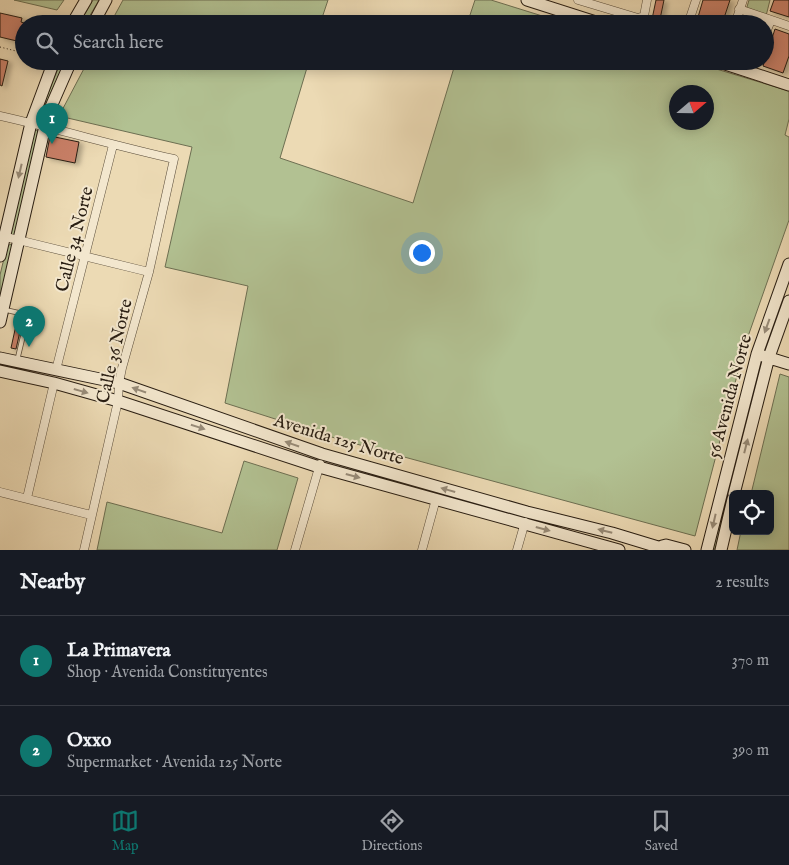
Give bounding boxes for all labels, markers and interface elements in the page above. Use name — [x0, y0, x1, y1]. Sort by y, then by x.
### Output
search box — [15, 15, 774, 70]
icon: search — [33, 29, 61, 57]
text: Search here — [73, 31, 164, 55]
north arrow — [669, 85, 714, 130]
pin: 1 — [36, 103, 68, 144]
one-way arrow — [16, 163, 24, 178]
street label: Calle 34 Norte — [51, 184, 100, 294]
your location — [409, 240, 435, 266]
street label: Calle 36 Norte — [92, 297, 139, 406]
pin: 2 — [13, 306, 45, 347]
one-way arrow — [763, 319, 771, 334]
street label: 56 Avenida Norte — [703, 332, 758, 461]
one-way arrow — [131, 386, 146, 393]
one-way arrow — [74, 387, 89, 395]
street label: Avenida 125 Norte — [270, 409, 406, 471]
one-way arrow — [191, 424, 206, 432]
one-way arrow — [742, 439, 750, 454]
one-way arrow — [284, 440, 299, 448]
one-way arrow — [346, 472, 361, 480]
one-way arrow — [440, 485, 455, 493]
map controls — [729, 490, 774, 535]
button: locate — [729, 490, 774, 535]
one-way arrow — [710, 513, 718, 528]
one-way arrow — [536, 526, 551, 534]
one-way arrow — [597, 527, 612, 535]
text: Nearby — [20, 569, 85, 596]
text: 2 results — [715, 573, 769, 593]
text: La Primavera — [67, 639, 171, 663]
text: 1 — [33, 651, 39, 671]
text: 370 m — [732, 651, 769, 671]
text: Shop · Avenida Constituyentes — [67, 663, 268, 683]
text: Oxxo — [67, 729, 111, 753]
text: 2 — [32, 741, 40, 761]
text: 390 m — [732, 741, 769, 761]
text: Supermarket · Avenida 125 Norte — [67, 753, 282, 773]
tab: Map — [111, 807, 139, 855]
tab: Directions — [361, 807, 422, 855]
tab: Saved — [645, 807, 678, 855]

